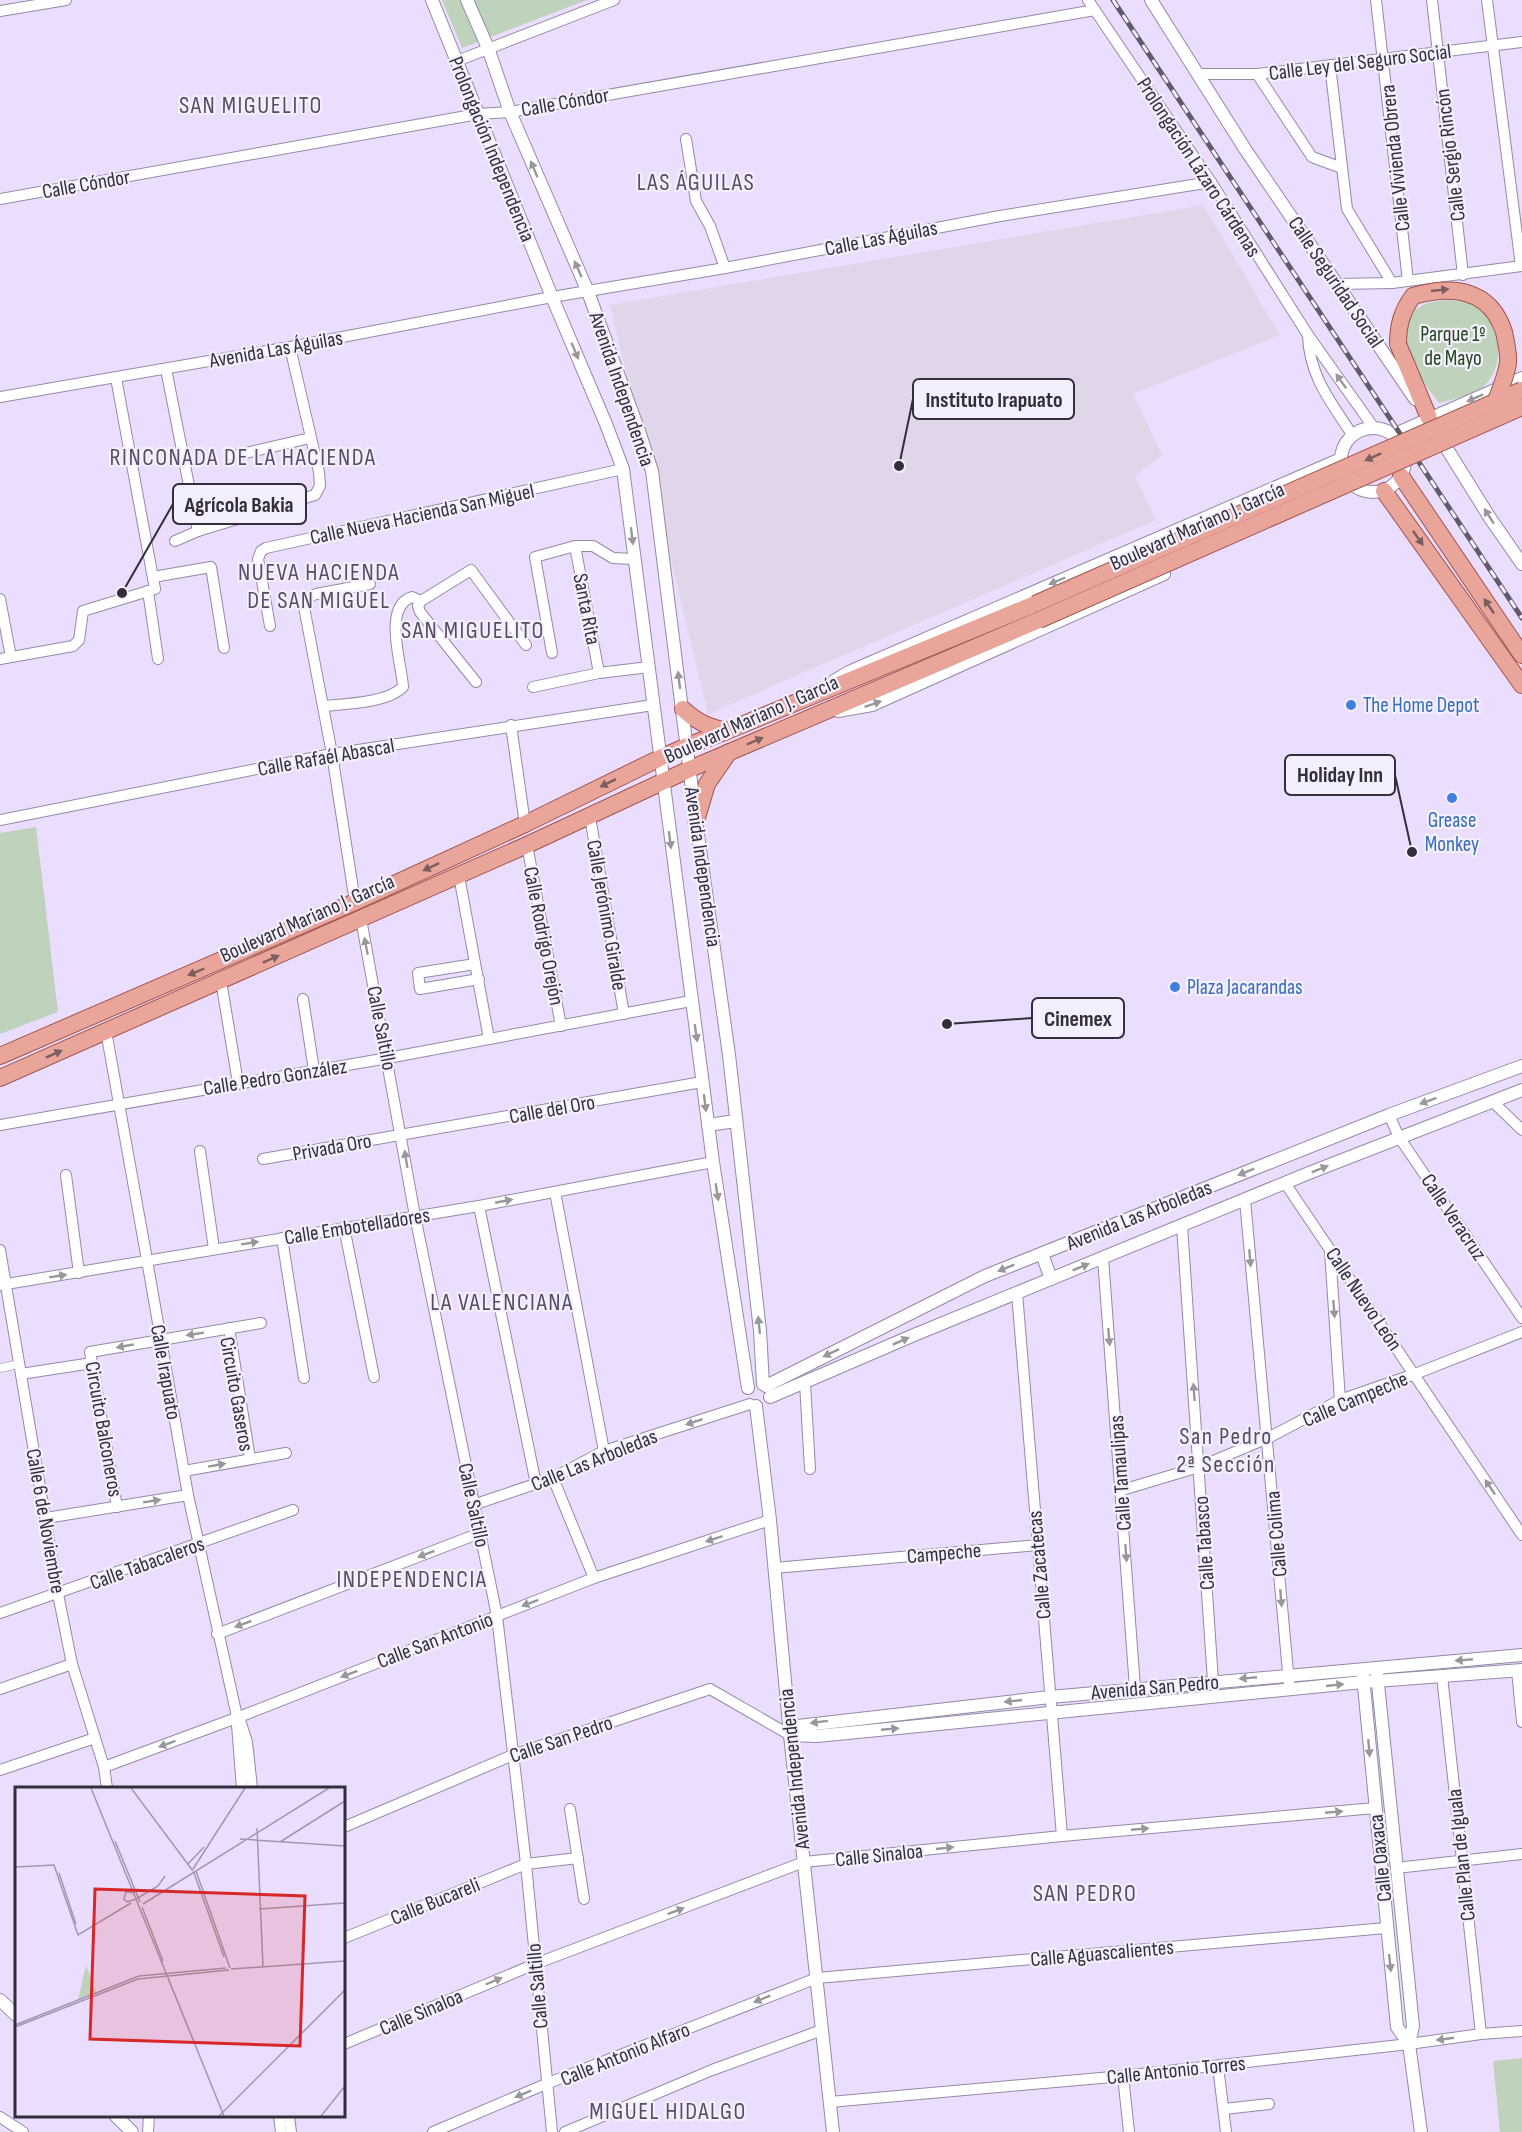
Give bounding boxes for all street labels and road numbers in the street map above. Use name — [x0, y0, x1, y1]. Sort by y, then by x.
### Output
street label: Calle Ley del Seguro Social — [1267, 39, 1453, 86]
street label: Prolongación Independencia — [443, 53, 540, 245]
street label: Prolongación Lázaro Cárdenas — [1131, 73, 1266, 262]
street label: Calle Cóndor — [519, 82, 611, 123]
street label: Calle Vivienda Obrera — [1375, 83, 1416, 233]
street label: Calle Sergio Rincón — [1430, 87, 1471, 223]
street label: Calle Cóndor — [40, 164, 132, 205]
street label: Calle Seguridad Social — [1282, 212, 1389, 353]
street label: Calle Las Águilas — [823, 215, 939, 262]
street label: Avenida Independencia — [583, 308, 660, 470]
street label: Avenida Las Águilas — [207, 325, 345, 374]
street label: Boulevard Mariano J. García — [1106, 477, 1288, 576]
street label: Calle Nueva Hacienda San Miguel — [308, 479, 536, 550]
street label: Santa Rita — [567, 571, 606, 647]
street label: Boulevard Mariano J. García — [660, 670, 842, 769]
street label: Calle Rafaél Abascal — [256, 733, 396, 782]
street label: Avenida Independencia — [679, 784, 726, 949]
street label: Calle Jerónimo Giralde — [581, 838, 632, 992]
street label: Calle Rodrigo Orejón — [518, 865, 569, 1008]
street label: Boulevard Mariano J. García — [216, 869, 398, 968]
street label: Calle Saltillo — [361, 984, 402, 1072]
street label: Calle Pedro González — [201, 1054, 349, 1101]
street label: Calle del Oro — [507, 1090, 597, 1129]
street label: Privada Oro — [291, 1128, 373, 1167]
street label: Calle Veracruz — [1416, 1169, 1492, 1266]
street label: Avenida Las Arboledas — [1062, 1175, 1216, 1256]
street label: Calle Embotelladores — [283, 1203, 432, 1250]
street label: Calle Nuevo León — [1320, 1243, 1407, 1356]
street label: Calle Irapuato — [145, 1323, 186, 1422]
street label: Circuito Gaseros — [214, 1335, 259, 1453]
street label: Circuito Balconeros — [79, 1359, 128, 1499]
street label: Calle Campeche — [1299, 1366, 1412, 1433]
street label: Calle Tamaulipas — [1104, 1414, 1137, 1532]
street label: Calle Las Arboledas — [527, 1424, 661, 1497]
street label: Calle 6 de Noviembre — [20, 1447, 71, 1595]
street label: Calle Saltillo — [452, 1461, 495, 1549]
street label: Calle Colima — [1260, 1490, 1293, 1578]
street label: Calle Tabasco — [1189, 1495, 1220, 1591]
street label: Calle Zacatecas — [1022, 1510, 1057, 1620]
street label: Calle Tabacaleros — [87, 1531, 208, 1596]
street label: Campeche — [906, 1538, 982, 1569]
street label: Calle San Antonio — [374, 1607, 497, 1674]
street label: Avenida San Pedro — [1089, 1669, 1220, 1706]
street label: Avenida Independencia — [774, 1687, 815, 1851]
street label: Calle San Pedro — [506, 1710, 616, 1769]
street label: Calle Plan de Iguala — [1442, 1788, 1481, 1922]
street label: Calle Oaxaca — [1363, 1813, 1398, 1903]
street label: Calle Sinaloa — [834, 1838, 924, 1873]
street label: Calle Bucareli — [387, 1872, 484, 1931]
street label: Calle Aguascalientes — [1029, 1935, 1175, 1972]
street label: Calle Saltillo — [521, 1942, 554, 2030]
street label: Calle Sinaloa — [376, 1984, 467, 2041]
street label: Calle Antonio Alfaro — [557, 2017, 694, 2092]
street label: Calle Antonio Torres — [1105, 2051, 1247, 2090]

